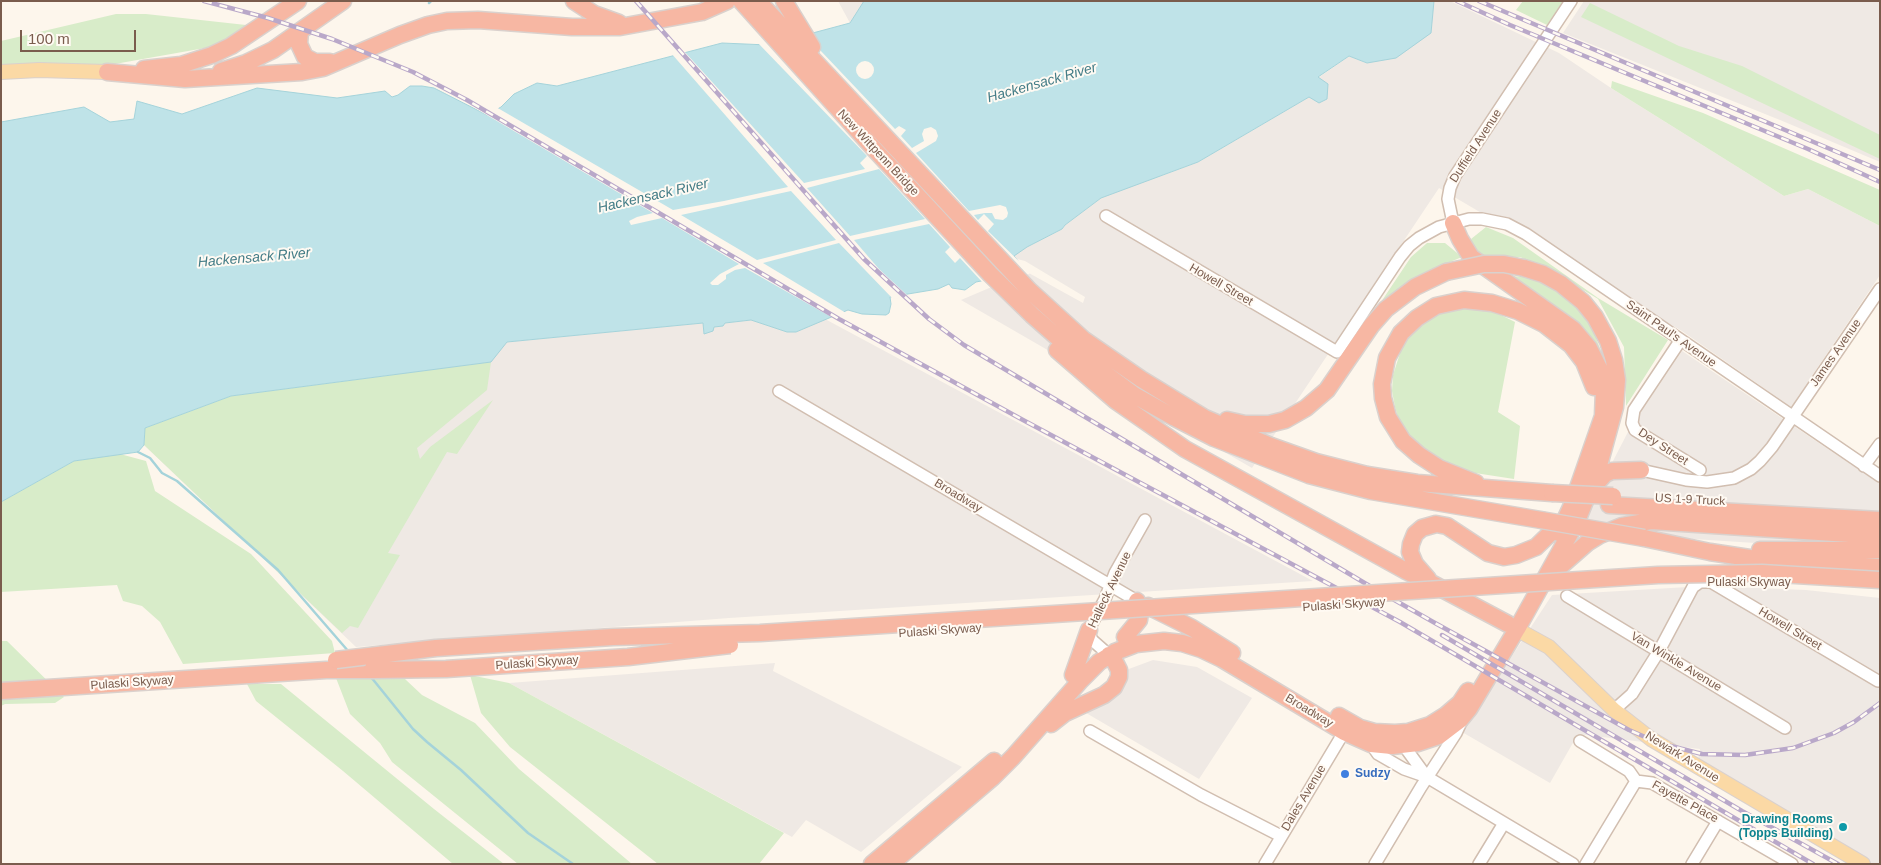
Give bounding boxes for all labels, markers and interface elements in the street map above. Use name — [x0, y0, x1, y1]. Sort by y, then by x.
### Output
scale bar — [22, 20, 139, 52]
text: 100 m — [28, 30, 70, 47]
water label: Hackensack River — [985, 59, 1099, 107]
street label: New Wittpenn Bridge — [834, 107, 922, 199]
street label: Duffield Avenue — [1447, 107, 1505, 185]
water label: Hackensack River — [596, 175, 710, 217]
water label: Hackensack River — [197, 245, 311, 271]
street label: Howell Street — [1186, 261, 1256, 309]
street label: Saint Paul's Avenue — [1623, 297, 1719, 371]
street label: James Avenue — [1807, 316, 1865, 390]
street label: Dey Street — [1635, 426, 1691, 468]
street label: Broadway — [931, 476, 985, 516]
street label: US 1-9 Truck — [1655, 491, 1725, 509]
street label: Halleck Avenue — [1085, 549, 1135, 631]
street label: Pulaski Skyway — [1707, 576, 1791, 590]
street label: Pulaski Skyway — [1302, 595, 1386, 615]
street label: Howell Street — [1756, 604, 1824, 654]
street label: Pulaski Skyway — [898, 621, 982, 641]
street label: Van Winkle Avenue — [1628, 629, 1724, 695]
street label: Pulaski Skyway — [495, 653, 579, 673]
street label: Pulaski Skyway — [90, 673, 174, 693]
street label: Broadway — [1282, 691, 1336, 731]
street label: Newark Avenue — [1642, 729, 1722, 785]
street label: Dales Avenue — [1279, 762, 1329, 834]
place label: Sudzy — [1355, 767, 1390, 781]
marker: Sudzy — [1339, 768, 1351, 780]
street label: Fayette Place — [1649, 778, 1721, 826]
place label: Drawing Rooms (Topps Building) — [1739, 813, 1833, 841]
marker: Drawing Rooms (Topps Building) — [1837, 821, 1849, 833]

